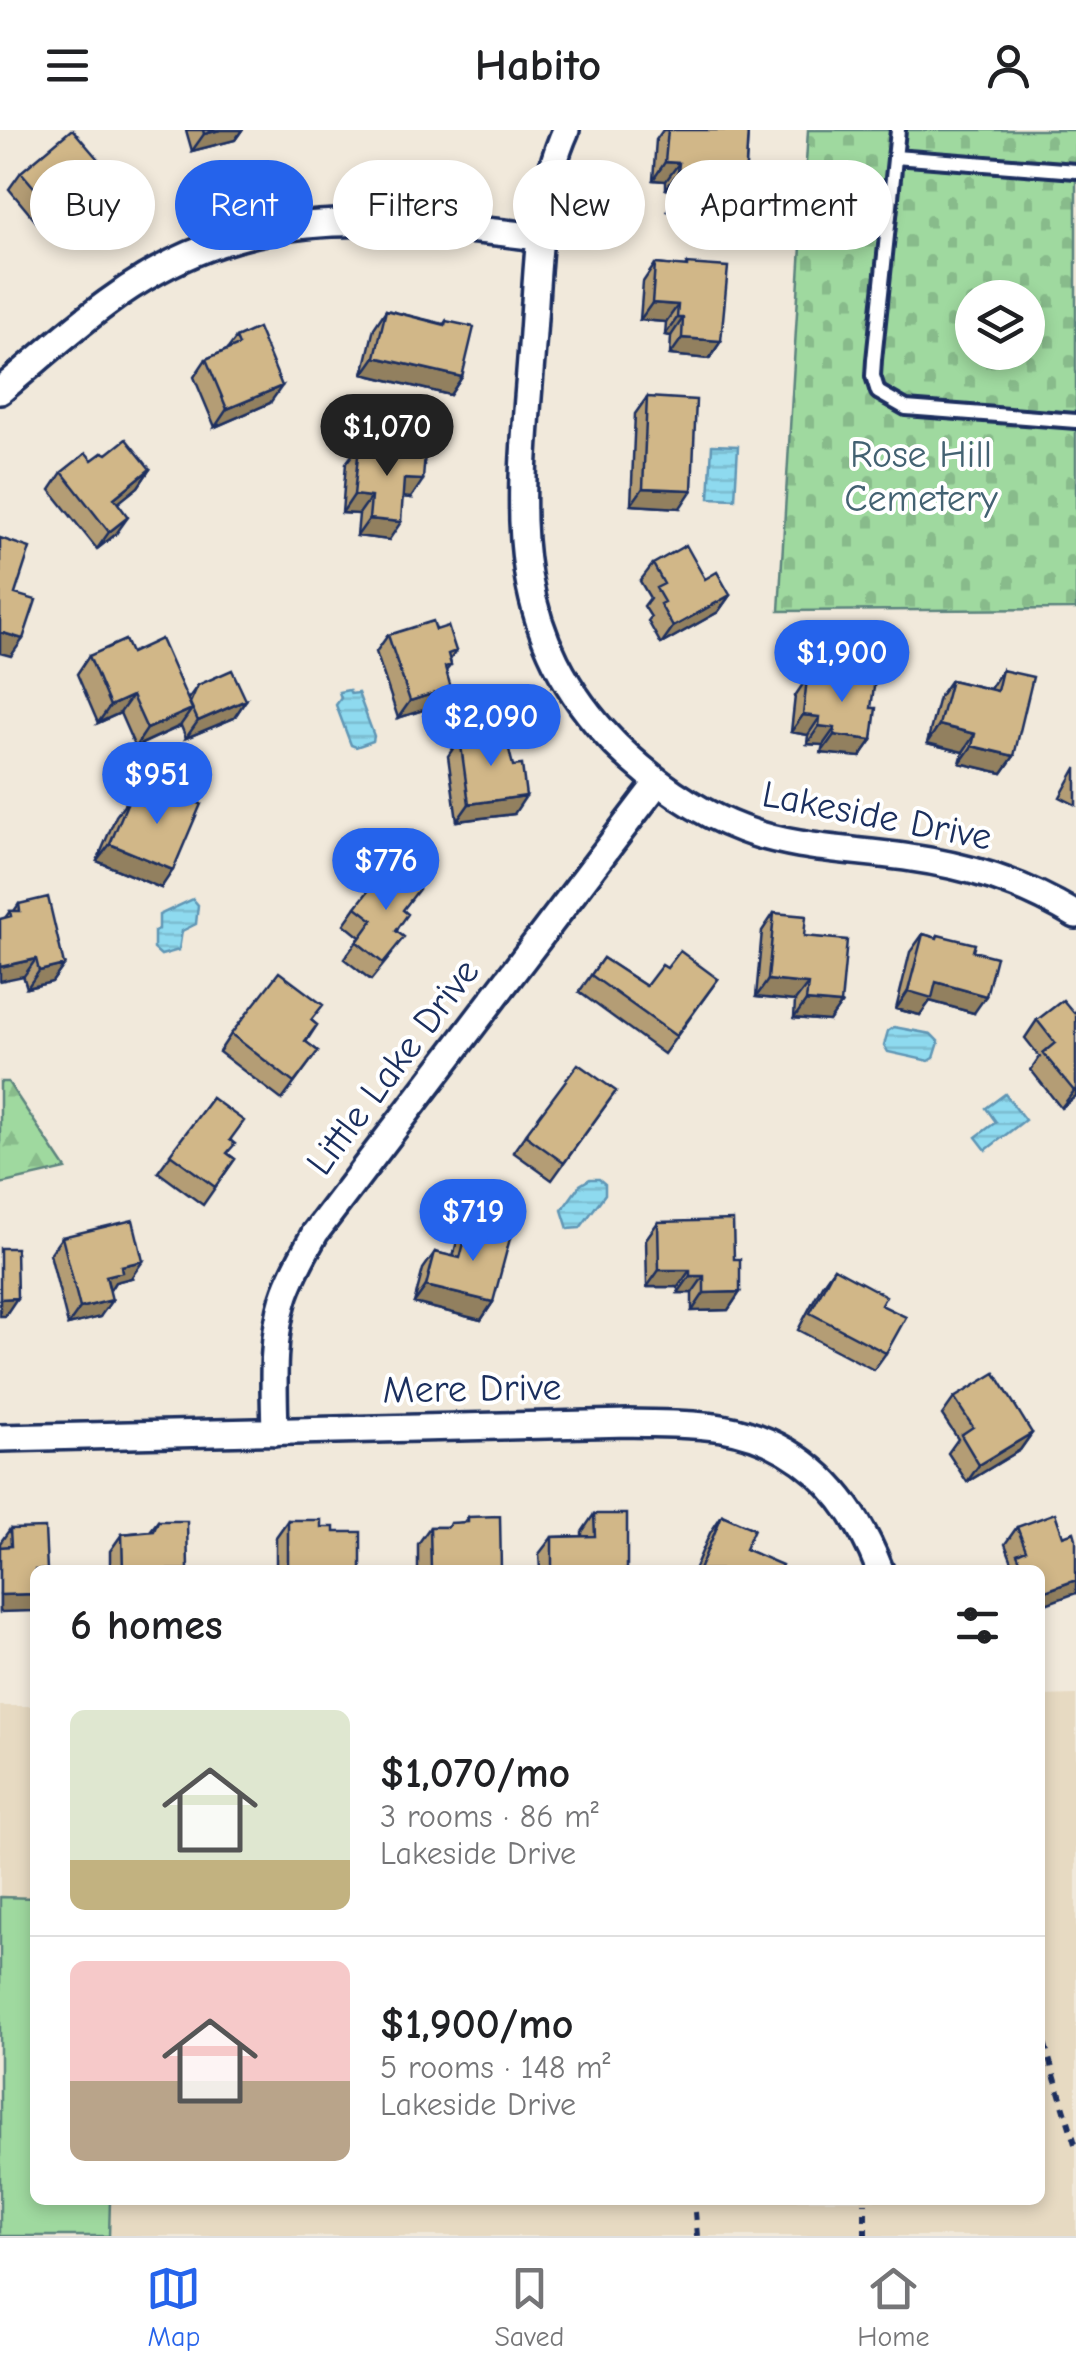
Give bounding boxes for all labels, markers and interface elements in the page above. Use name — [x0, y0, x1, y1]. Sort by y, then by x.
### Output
icon: menu — [40, 38, 95, 93]
icon: person — [981, 38, 1036, 93]
text: Habito — [475, 39, 601, 91]
chip: Buy — [30, 160, 155, 250]
chip: Rent — [175, 160, 313, 250]
chip: Filters — [333, 160, 493, 250]
chip: New — [513, 160, 645, 250]
chip: Apartment — [665, 160, 892, 250]
map controls — [955, 280, 1045, 370]
button: layers — [955, 280, 1045, 370]
pin: $1,070 — [306, 394, 468, 479]
text: $1,070 — [343, 408, 431, 445]
park label: Rose Hill Cemetery — [844, 433, 998, 521]
pin: $1,900 — [761, 620, 923, 705]
text: $1,900 — [796, 634, 888, 671]
pin: $2,090 — [410, 684, 572, 769]
text: $2,090 — [444, 698, 538, 735]
pin: $951 — [98, 742, 216, 827]
text: $951 — [124, 756, 190, 793]
street label: Lakeside Drive — [759, 772, 995, 860]
pin: $776 — [327, 828, 445, 913]
text: $776 — [354, 842, 418, 879]
street label: Little Lake Drive — [298, 951, 488, 1183]
pin: $719 — [414, 1179, 532, 1264]
text: $719 — [442, 1193, 504, 1230]
street label: Mere Drive — [382, 1365, 562, 1413]
icon: filters — [950, 1598, 1005, 1653]
text: 6 homes — [70, 1601, 223, 1650]
text: $1,070/mo — [380, 1749, 570, 1798]
icon: home — [150, 1750, 270, 1870]
text: 3 rooms · 86 m² — [380, 1798, 599, 1835]
text: Lakeside Drive — [380, 1835, 576, 1872]
text: $1,900/mo — [380, 2000, 573, 2049]
icon: home — [150, 2001, 270, 2121]
text: 5 rooms · 148 m² — [380, 2049, 611, 2086]
text: Lakeside Drive — [380, 2086, 576, 2123]
tab: Map — [146, 2261, 201, 2353]
tab: Saved — [494, 2261, 564, 2353]
tab: Home — [857, 2261, 930, 2353]

